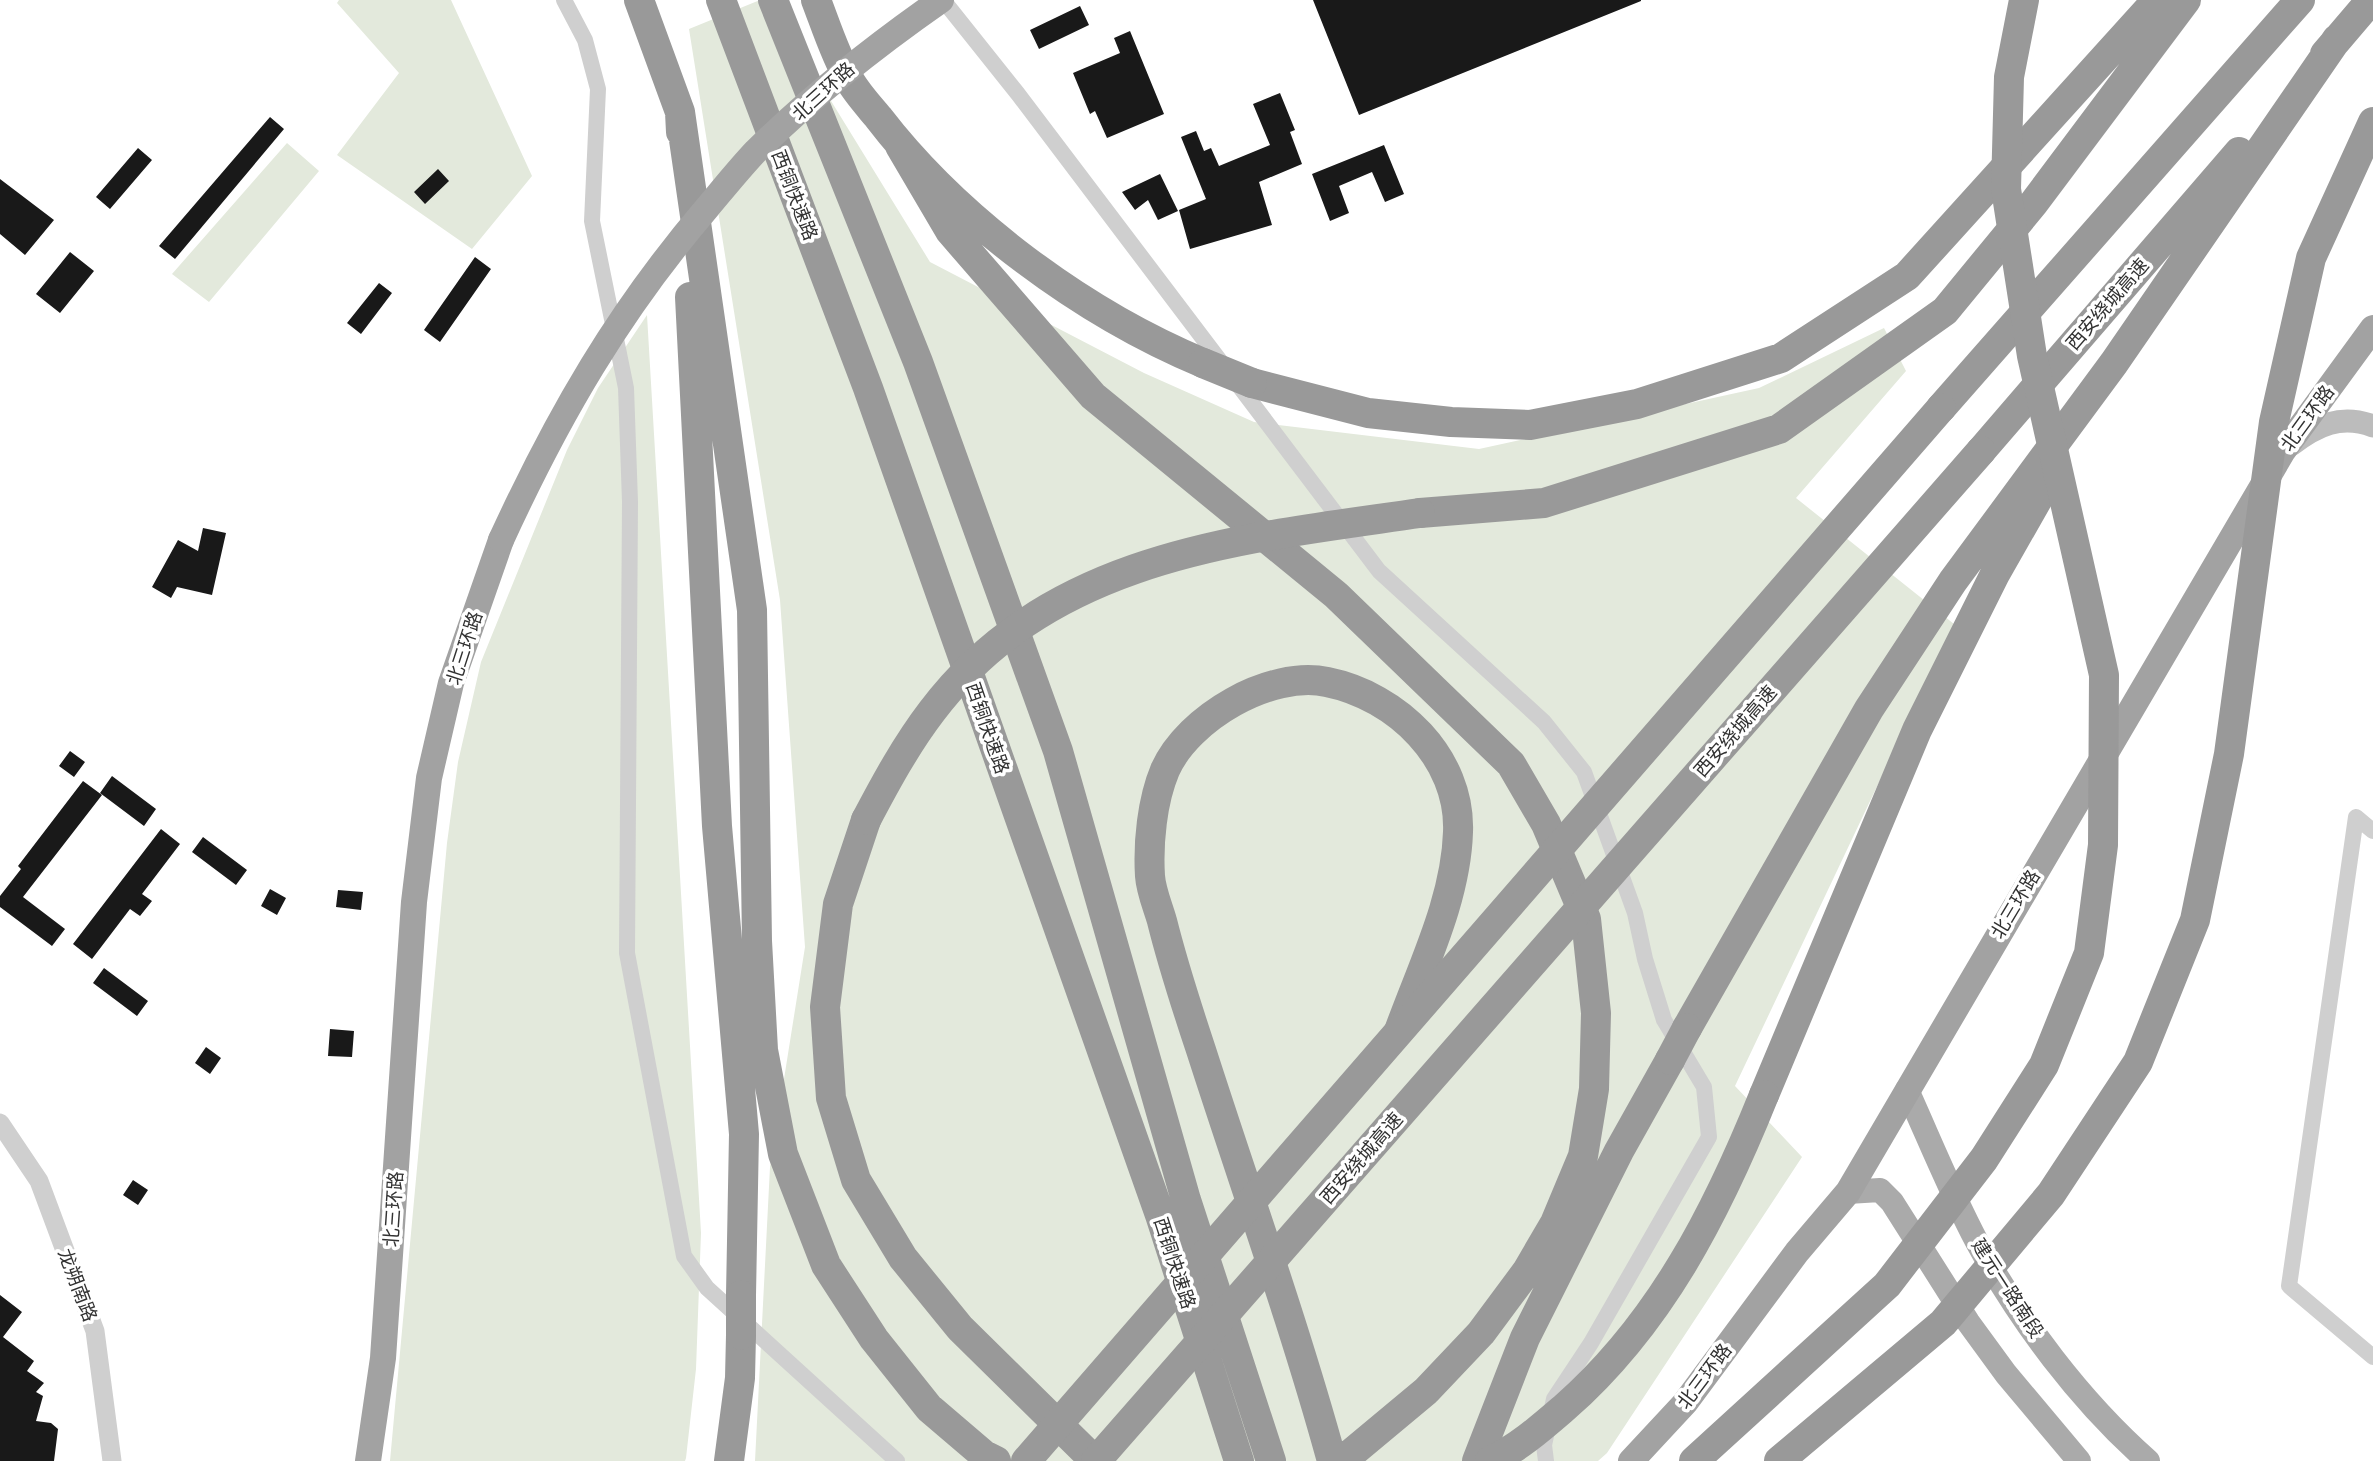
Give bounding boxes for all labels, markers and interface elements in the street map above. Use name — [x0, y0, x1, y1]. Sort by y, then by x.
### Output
street label: 北三环路 — [787, 57, 859, 125]
street label: 西铜快速路 — [767, 147, 822, 244]
street label: 西安绕城高速 — [2061, 254, 2153, 355]
street label: 北三环路 — [2276, 381, 2339, 456]
street label: 北三环路 — [442, 608, 487, 688]
street label: 西铜快速路 — [961, 679, 1014, 777]
street label: 西安绕城高速 — [1689, 681, 1781, 782]
street label: 北三环路 — [1986, 866, 2045, 943]
street label: 西安绕城高速 — [1315, 1108, 1407, 1209]
street label: 北三环路 — [379, 1170, 408, 1248]
street label: 西铜快速路 — [1149, 1214, 1200, 1312]
street label: 建元一路南段 — [1967, 1234, 2048, 1342]
street label: 龙朔南路 — [53, 1246, 102, 1325]
street label: 北三环路 — [1672, 1339, 1736, 1414]

